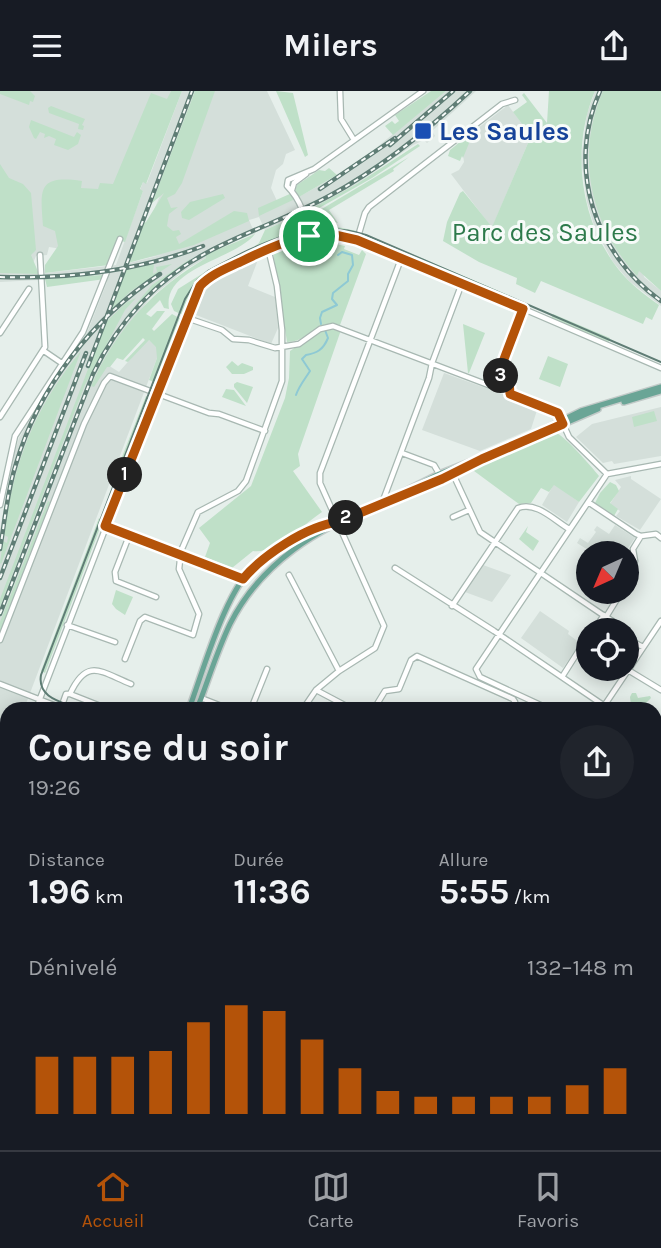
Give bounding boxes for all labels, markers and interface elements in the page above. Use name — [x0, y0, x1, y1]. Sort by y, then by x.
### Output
icon: menu — [28, 27, 66, 65]
text: Milers — [283, 27, 378, 64]
icon: share — [595, 27, 633, 65]
place label: Les Saules — [439, 116, 569, 147]
marker: Les Saules — [413, 121, 433, 141]
pin — [279, 206, 339, 266]
icon: arrive — [290, 217, 328, 255]
park label: Parc des Saules — [452, 217, 638, 248]
pin: 3 — [484, 359, 518, 393]
text: 3 — [495, 364, 506, 386]
pin: 1 — [108, 457, 142, 493]
text: 1 — [121, 463, 128, 485]
pin: 2 — [328, 501, 364, 535]
text: 2 — [340, 506, 351, 528]
north arrow — [576, 541, 639, 604]
map controls — [576, 541, 639, 681]
button: locate — [576, 618, 639, 681]
text: Course du soir — [28, 725, 288, 770]
button: share — [560, 725, 634, 799]
text: 19:26 — [28, 774, 81, 801]
text: Distance — [28, 849, 105, 871]
text: Durée — [233, 849, 284, 871]
text: Allure — [439, 849, 488, 871]
text: 1.96 — [28, 871, 91, 912]
text: 11:36 — [233, 871, 311, 912]
text: 5:55 — [439, 871, 509, 912]
text: km — [91, 886, 124, 908]
text: /km — [509, 886, 550, 908]
text: Dénivelé — [28, 954, 117, 981]
text: 132–148 m — [527, 954, 634, 981]
tab: Accueil — [82, 1168, 144, 1232]
tab: Carte — [308, 1168, 354, 1232]
tab: Favoris — [517, 1168, 579, 1232]

